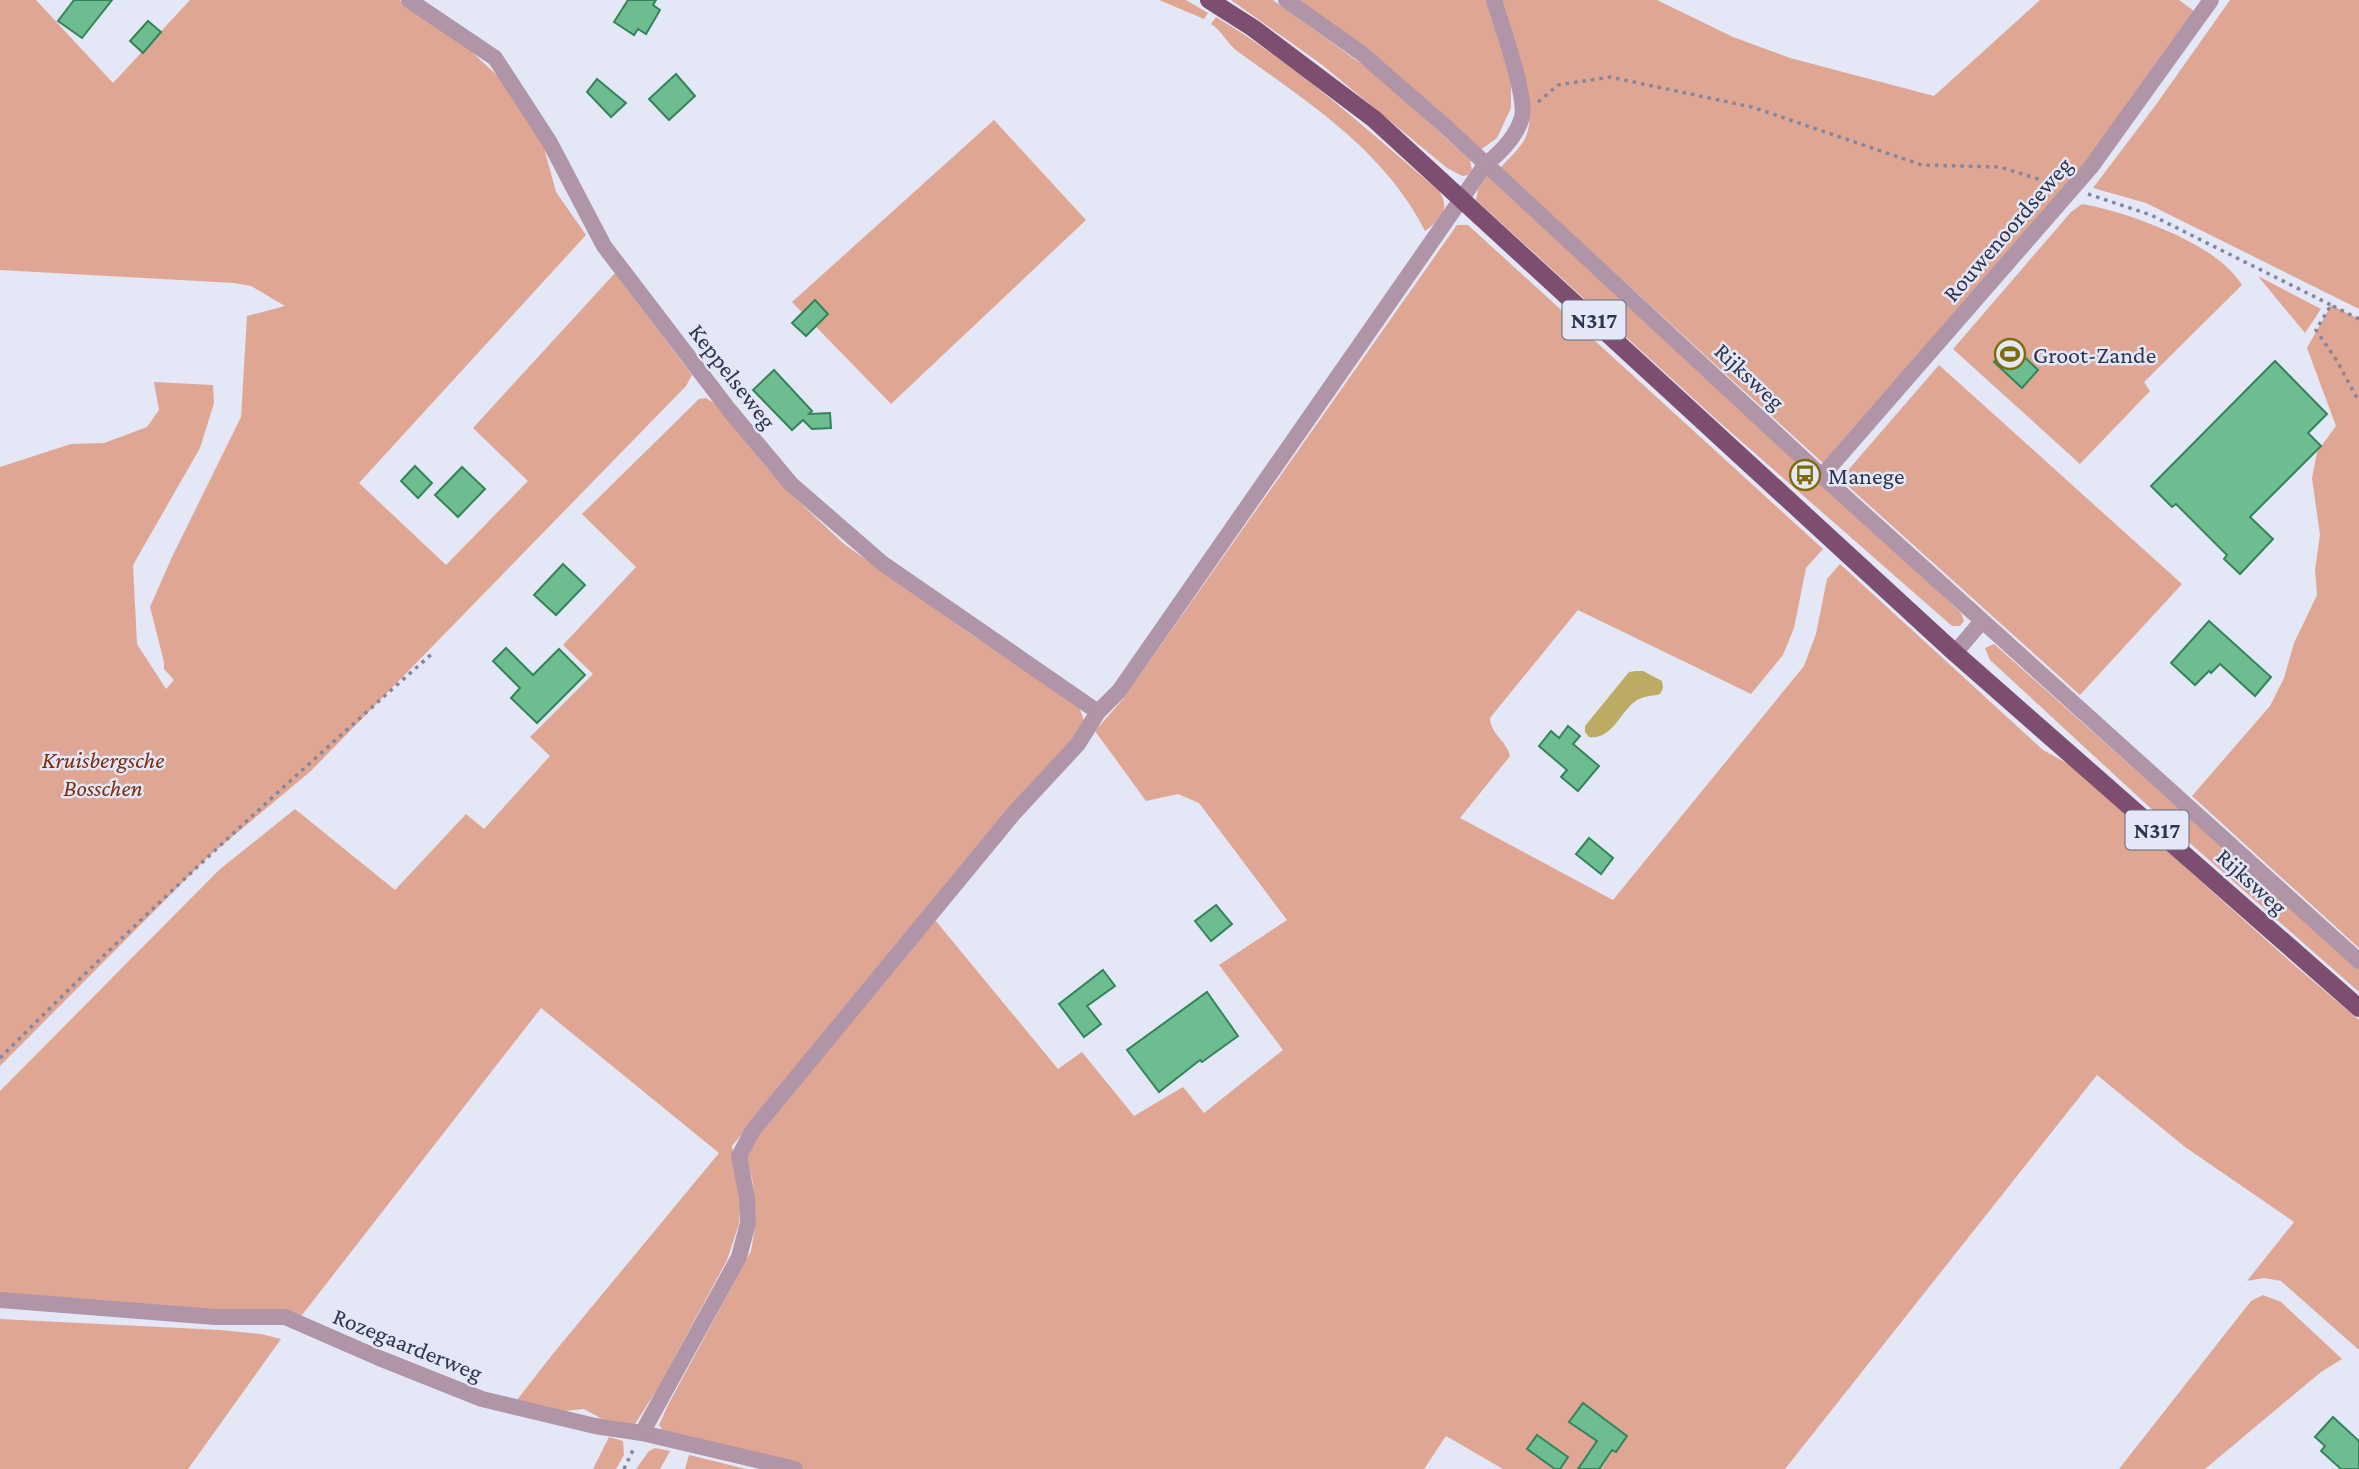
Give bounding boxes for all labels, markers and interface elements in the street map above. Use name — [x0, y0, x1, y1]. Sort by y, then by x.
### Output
street label: Rouwenoordseweg — [1937, 151, 2077, 307]
road number: N317 — [1562, 300, 1626, 340]
street label: Keppelseweg — [684, 318, 783, 434]
street label: Rijksweg — [1709, 337, 1791, 415]
sports icon: Groot-Zande — [1993, 337, 2027, 371]
place label: Groot-Zande — [2033, 341, 2156, 368]
bus stop icon: Manege — [1788, 458, 1822, 492]
place label: Manege — [1828, 462, 1905, 489]
park label: Kruisbergsche Bosschen — [42, 746, 164, 801]
road number: N317 — [2126, 810, 2188, 850]
street label: Rijksweg — [2211, 842, 2293, 920]
street label: Rozegaarderweg — [329, 1302, 487, 1386]

